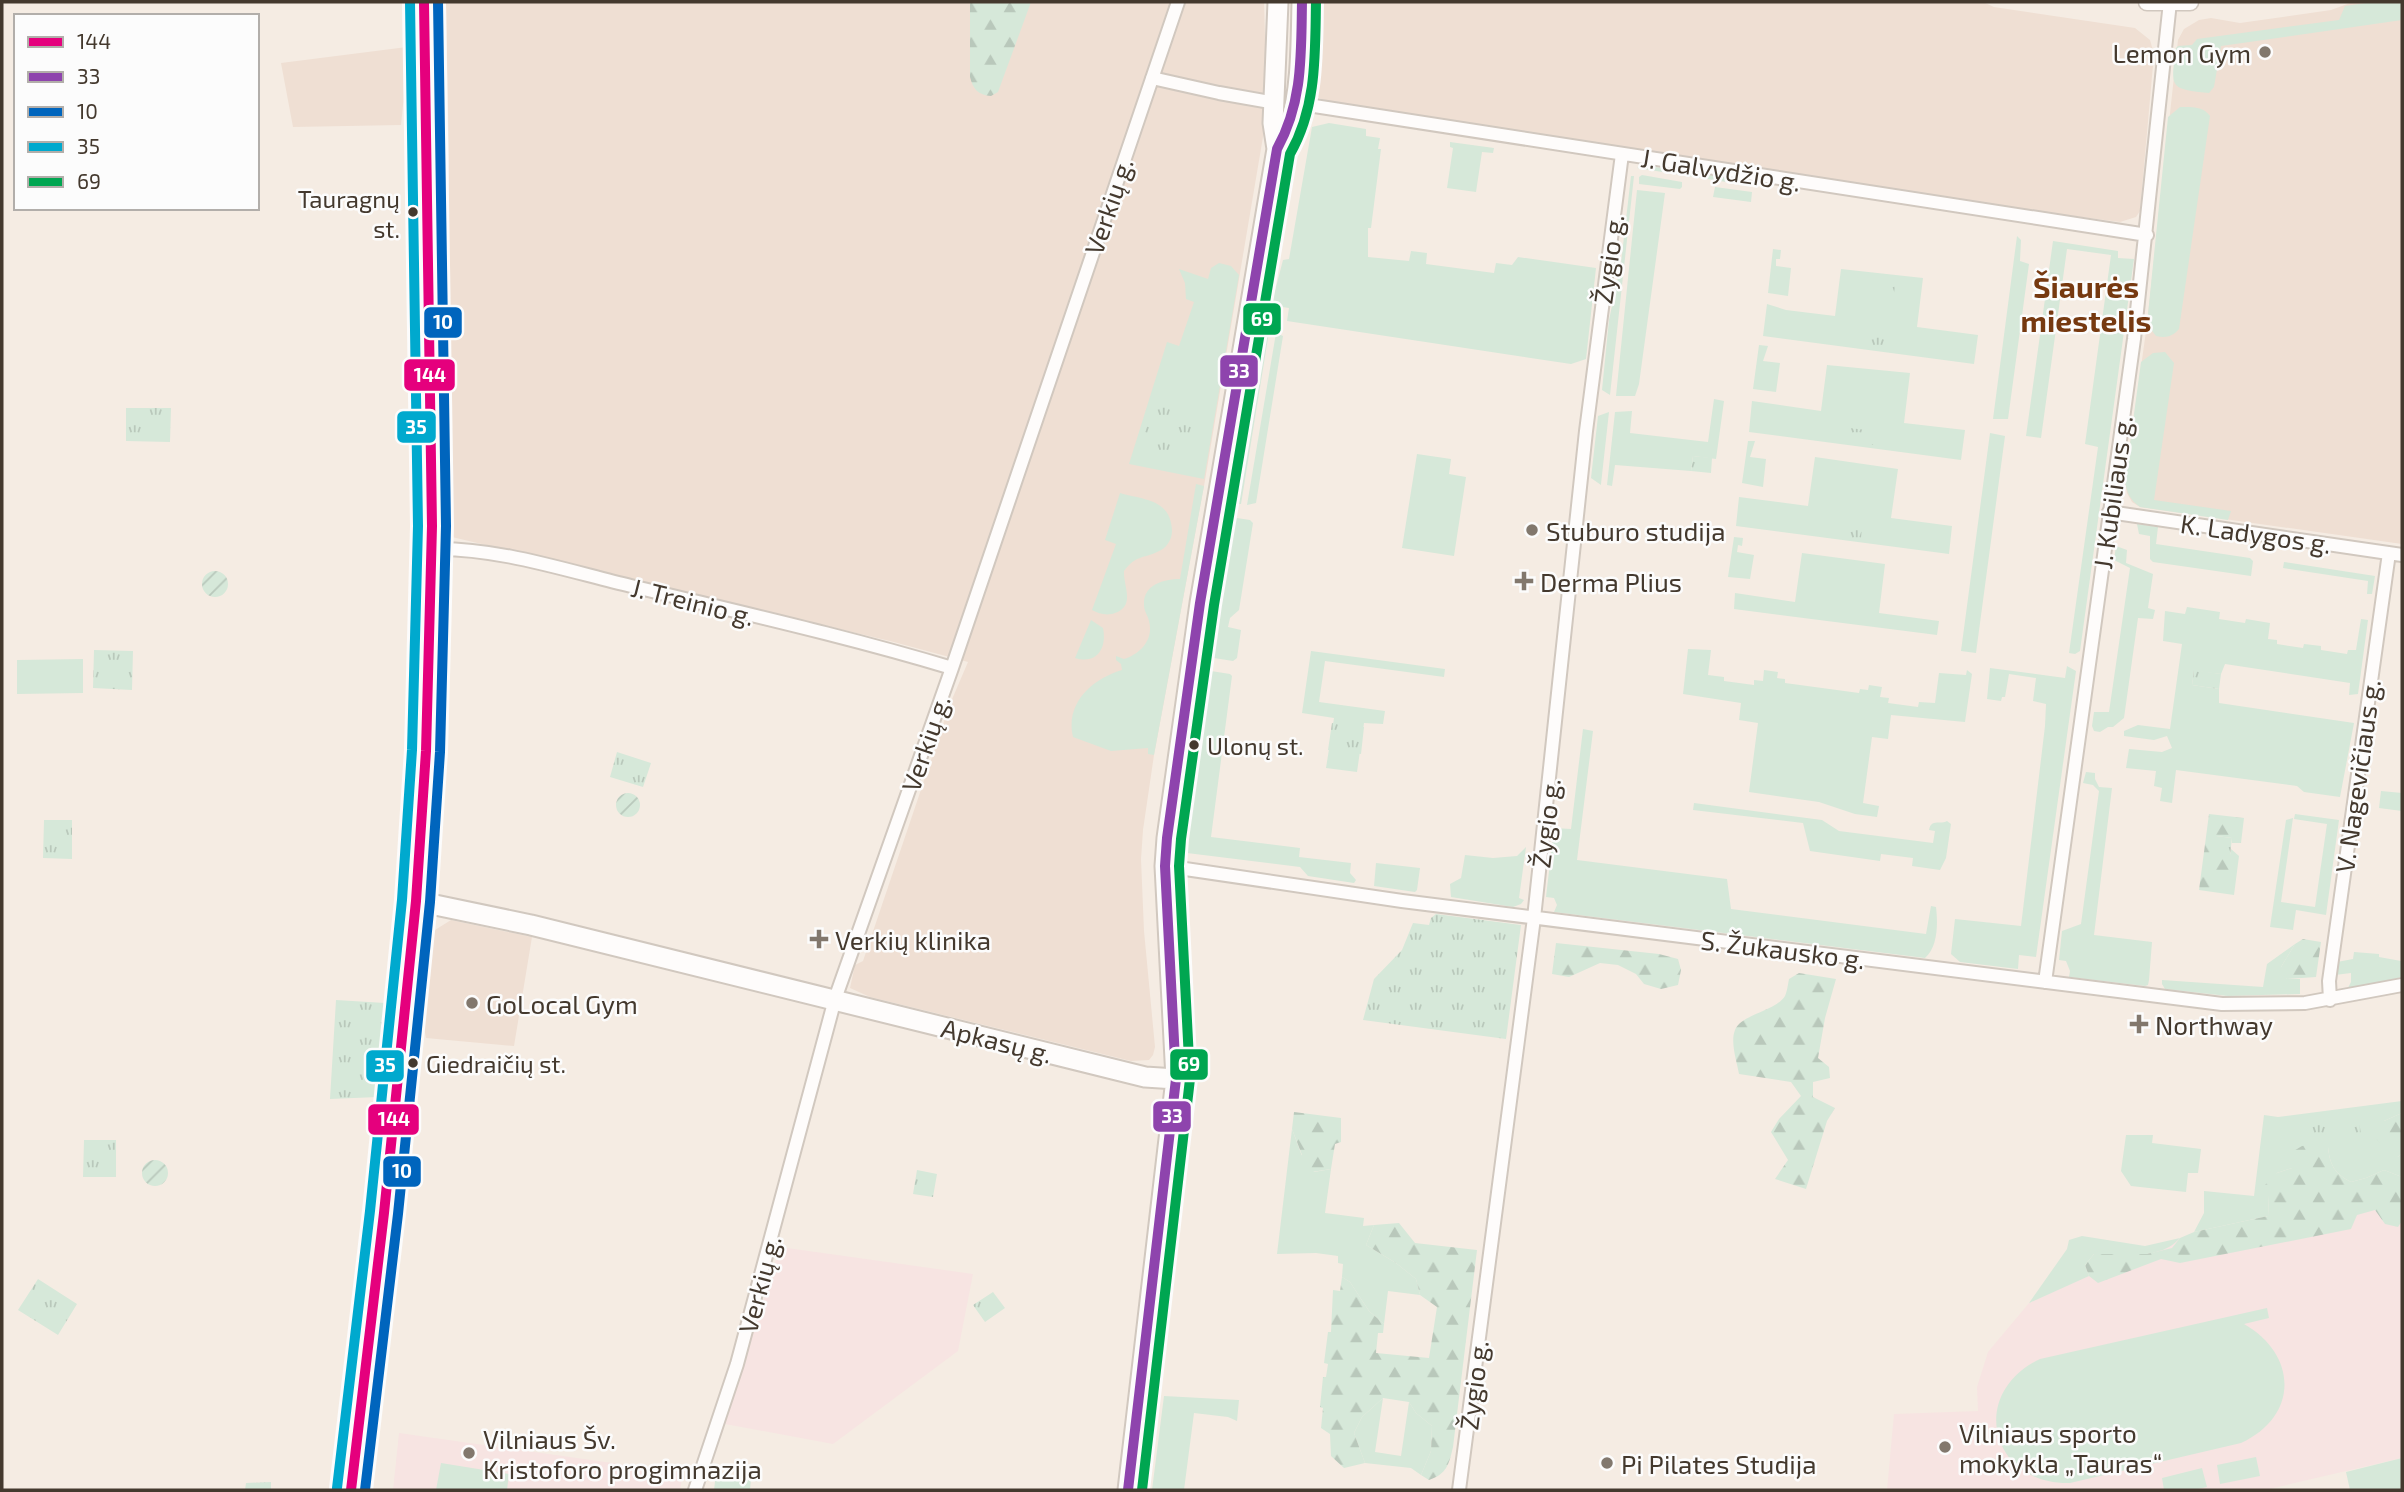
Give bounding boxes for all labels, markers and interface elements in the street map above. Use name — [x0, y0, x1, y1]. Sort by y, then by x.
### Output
legend — [14, 14, 259, 210]
text: 144 — [77, 28, 111, 53]
place label: Lemon Gym — [2112, 37, 2251, 68]
marker: Lemon Gym — [2257, 44, 2273, 60]
text: 33 — [77, 63, 100, 88]
text: 10 — [77, 98, 98, 123]
text: 35 — [77, 133, 100, 158]
street label: J. Galvydžio g. — [1639, 141, 1803, 197]
street label: Verkių g. — [1077, 154, 1139, 258]
text: 69 — [77, 168, 101, 193]
place label: Tauragnų st. — [298, 184, 400, 243]
marker: Tauragnų st. — [406, 205, 420, 219]
street label: Žygio g. — [1586, 212, 1630, 306]
district label: Šiaurės miestelis — [2021, 268, 2151, 338]
line badge: 69 — [1242, 302, 1282, 336]
line badge: 10 — [423, 306, 463, 339]
text: 69 — [1251, 307, 1273, 330]
text: 10 — [433, 310, 453, 333]
line badge: 33 — [1219, 354, 1259, 388]
line badge: 144 — [403, 358, 456, 392]
text: 33 — [1228, 359, 1250, 382]
text: 144 — [414, 363, 446, 386]
line badge: 35 — [396, 410, 437, 444]
street label: J. Kubiliaus g. — [2086, 413, 2138, 571]
text: 35 — [405, 415, 427, 438]
street label: K. Ladygos g. — [2179, 507, 2333, 559]
place label: Stuburo studija — [1546, 515, 1726, 546]
marker: Stuburo studija — [1524, 522, 1540, 538]
place label: Derma Plius — [1540, 566, 1682, 597]
street label: J. Treinio g. — [628, 571, 758, 631]
marker: Derma Plius — [1514, 571, 1534, 591]
street label: V. Nagevičiaus g. — [2328, 677, 2386, 875]
street label: Verkių g. — [894, 691, 956, 795]
place label: Ulonų st. — [1207, 731, 1304, 760]
marker: Ulonų st. — [1187, 738, 1201, 752]
street label: Žygio g. — [1524, 776, 1566, 870]
place label: Verkių klinika — [835, 924, 991, 955]
street label: S. Žukausko g. — [1699, 924, 1867, 974]
marker: Verkių klinika — [809, 929, 829, 949]
place label: GoLocal Gym — [486, 988, 638, 1019]
marker: GoLocal Gym — [464, 995, 480, 1011]
place label: Northway — [2155, 1009, 2273, 1040]
street label: Apkasų g. — [938, 1011, 1056, 1069]
marker: Northway — [2129, 1014, 2149, 1034]
line badge: 69 — [1169, 1048, 1209, 1081]
line badge: 35 — [365, 1049, 405, 1083]
place label: Giedraičių st. — [426, 1049, 566, 1078]
text: 69 — [1178, 1052, 1200, 1075]
text: 35 — [374, 1053, 396, 1076]
marker: Giedraičių st. — [406, 1056, 420, 1070]
line badge: 33 — [1152, 1100, 1192, 1133]
line badge: 144 — [367, 1103, 420, 1136]
text: 33 — [1161, 1104, 1183, 1127]
text: 144 — [378, 1107, 410, 1130]
line badge: 10 — [382, 1155, 422, 1188]
text: 10 — [392, 1159, 412, 1182]
street label: Verkių g. — [731, 1232, 787, 1336]
street label: Žygio g. — [1452, 1338, 1494, 1432]
place label: Vilniaus sporto mokykla „Tauras“ — [1959, 1417, 2162, 1478]
place label: Vilniaus Šv. Kristoforo progimnazija — [483, 1423, 762, 1484]
marker: Vilniaus sporto mokykla „Tauras“ — [1937, 1439, 1953, 1455]
marker: Vilniaus Šv. Kristoforo progimnazija — [461, 1445, 477, 1461]
place label: Pi Pilates Studija — [1621, 1448, 1817, 1479]
marker: Pi Pilates Studija — [1599, 1455, 1615, 1471]

